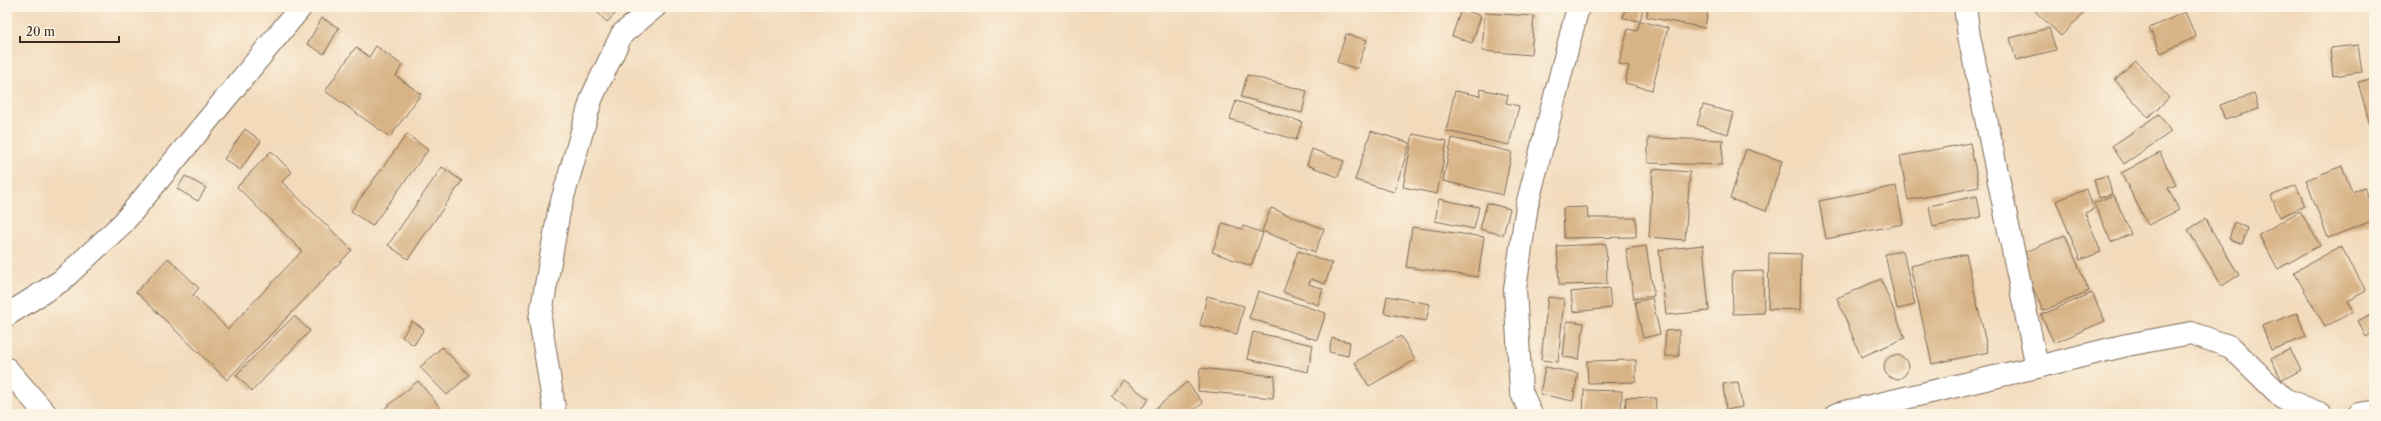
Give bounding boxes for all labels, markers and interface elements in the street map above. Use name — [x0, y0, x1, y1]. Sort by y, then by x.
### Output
scale bar — [20, 18, 119, 44]
text: 20 m — [26, 24, 55, 39]

